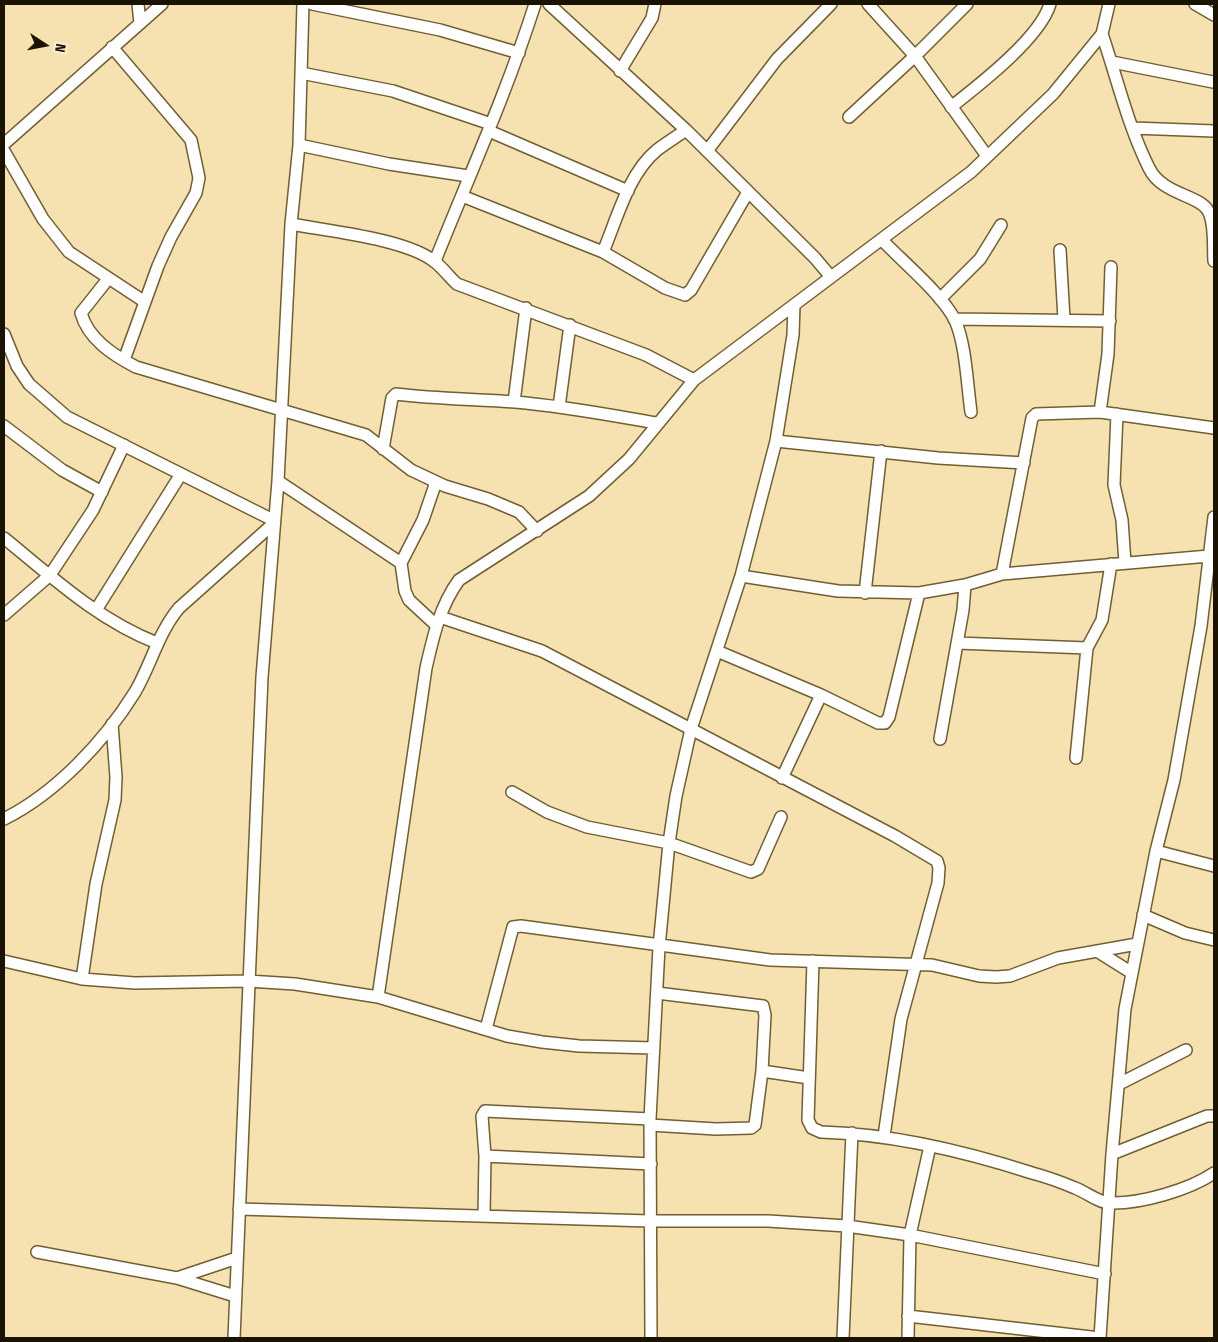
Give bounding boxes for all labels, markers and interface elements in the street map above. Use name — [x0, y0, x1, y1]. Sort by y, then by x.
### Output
north arrow — [20, 20, 70, 70]
text: N — [51, 42, 69, 54]

